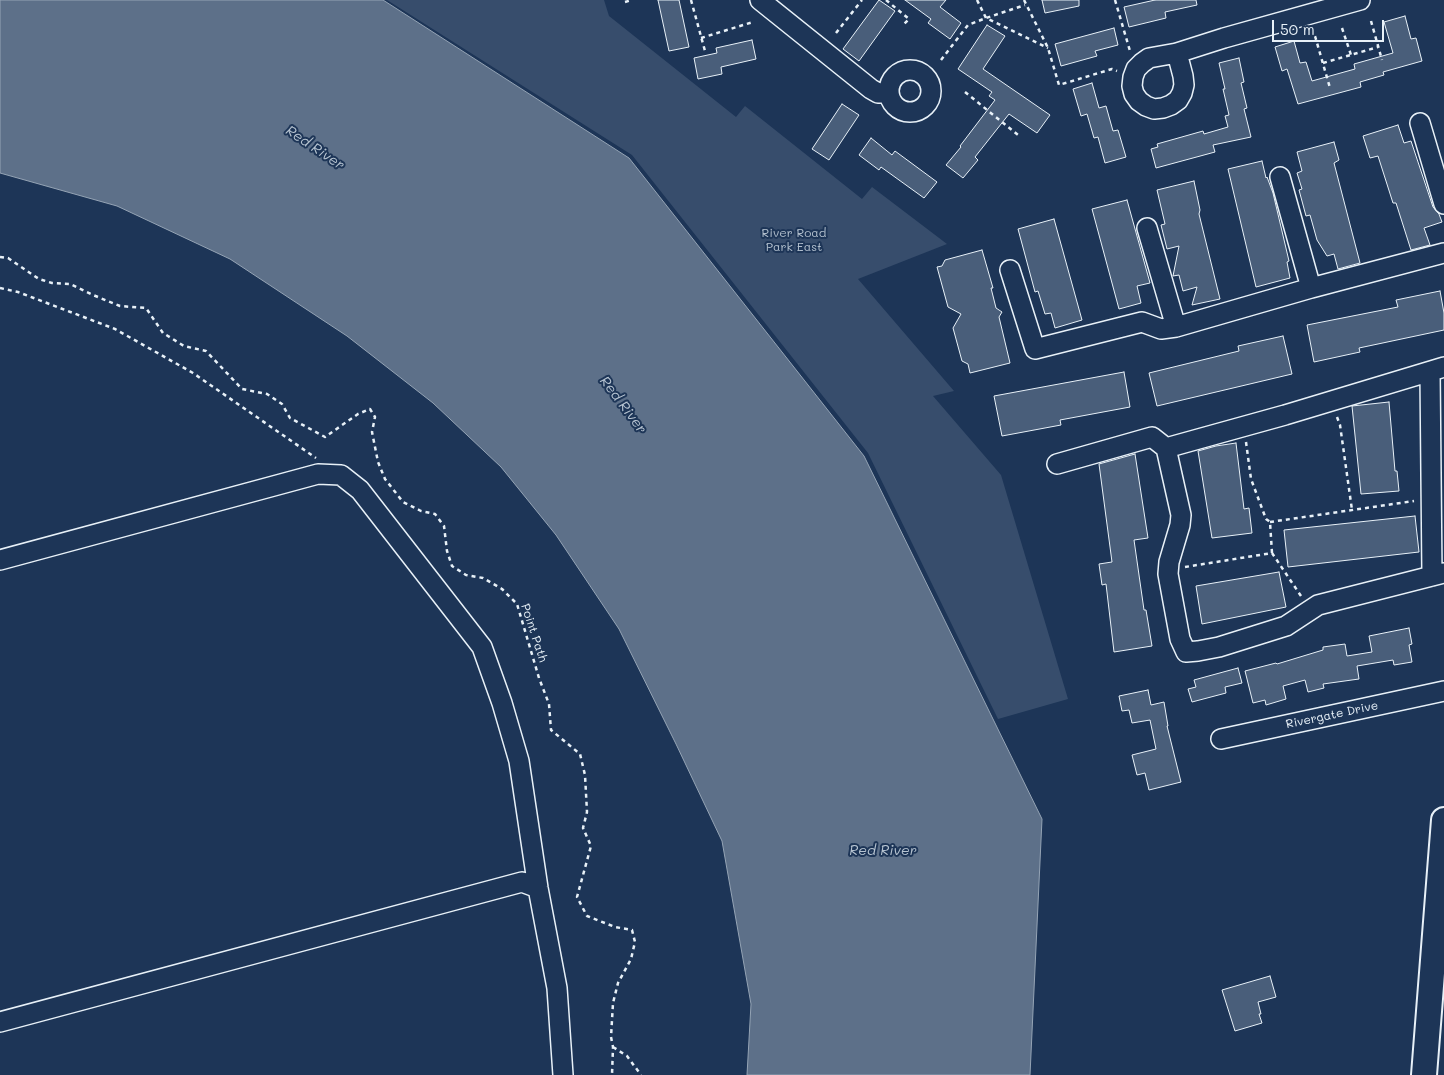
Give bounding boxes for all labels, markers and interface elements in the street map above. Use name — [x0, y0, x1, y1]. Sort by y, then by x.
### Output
scale bar — [1274, 10, 1386, 42]
text: 50 m — [1280, 19, 1315, 39]
water label: Red River — [282, 122, 348, 174]
park label: River Road Park East — [762, 226, 826, 254]
water label: Red River — [596, 373, 650, 437]
street label: Point Path — [518, 602, 550, 664]
street label: Rivergate Drive — [1285, 698, 1379, 732]
water label: Red River — [849, 843, 917, 859]

